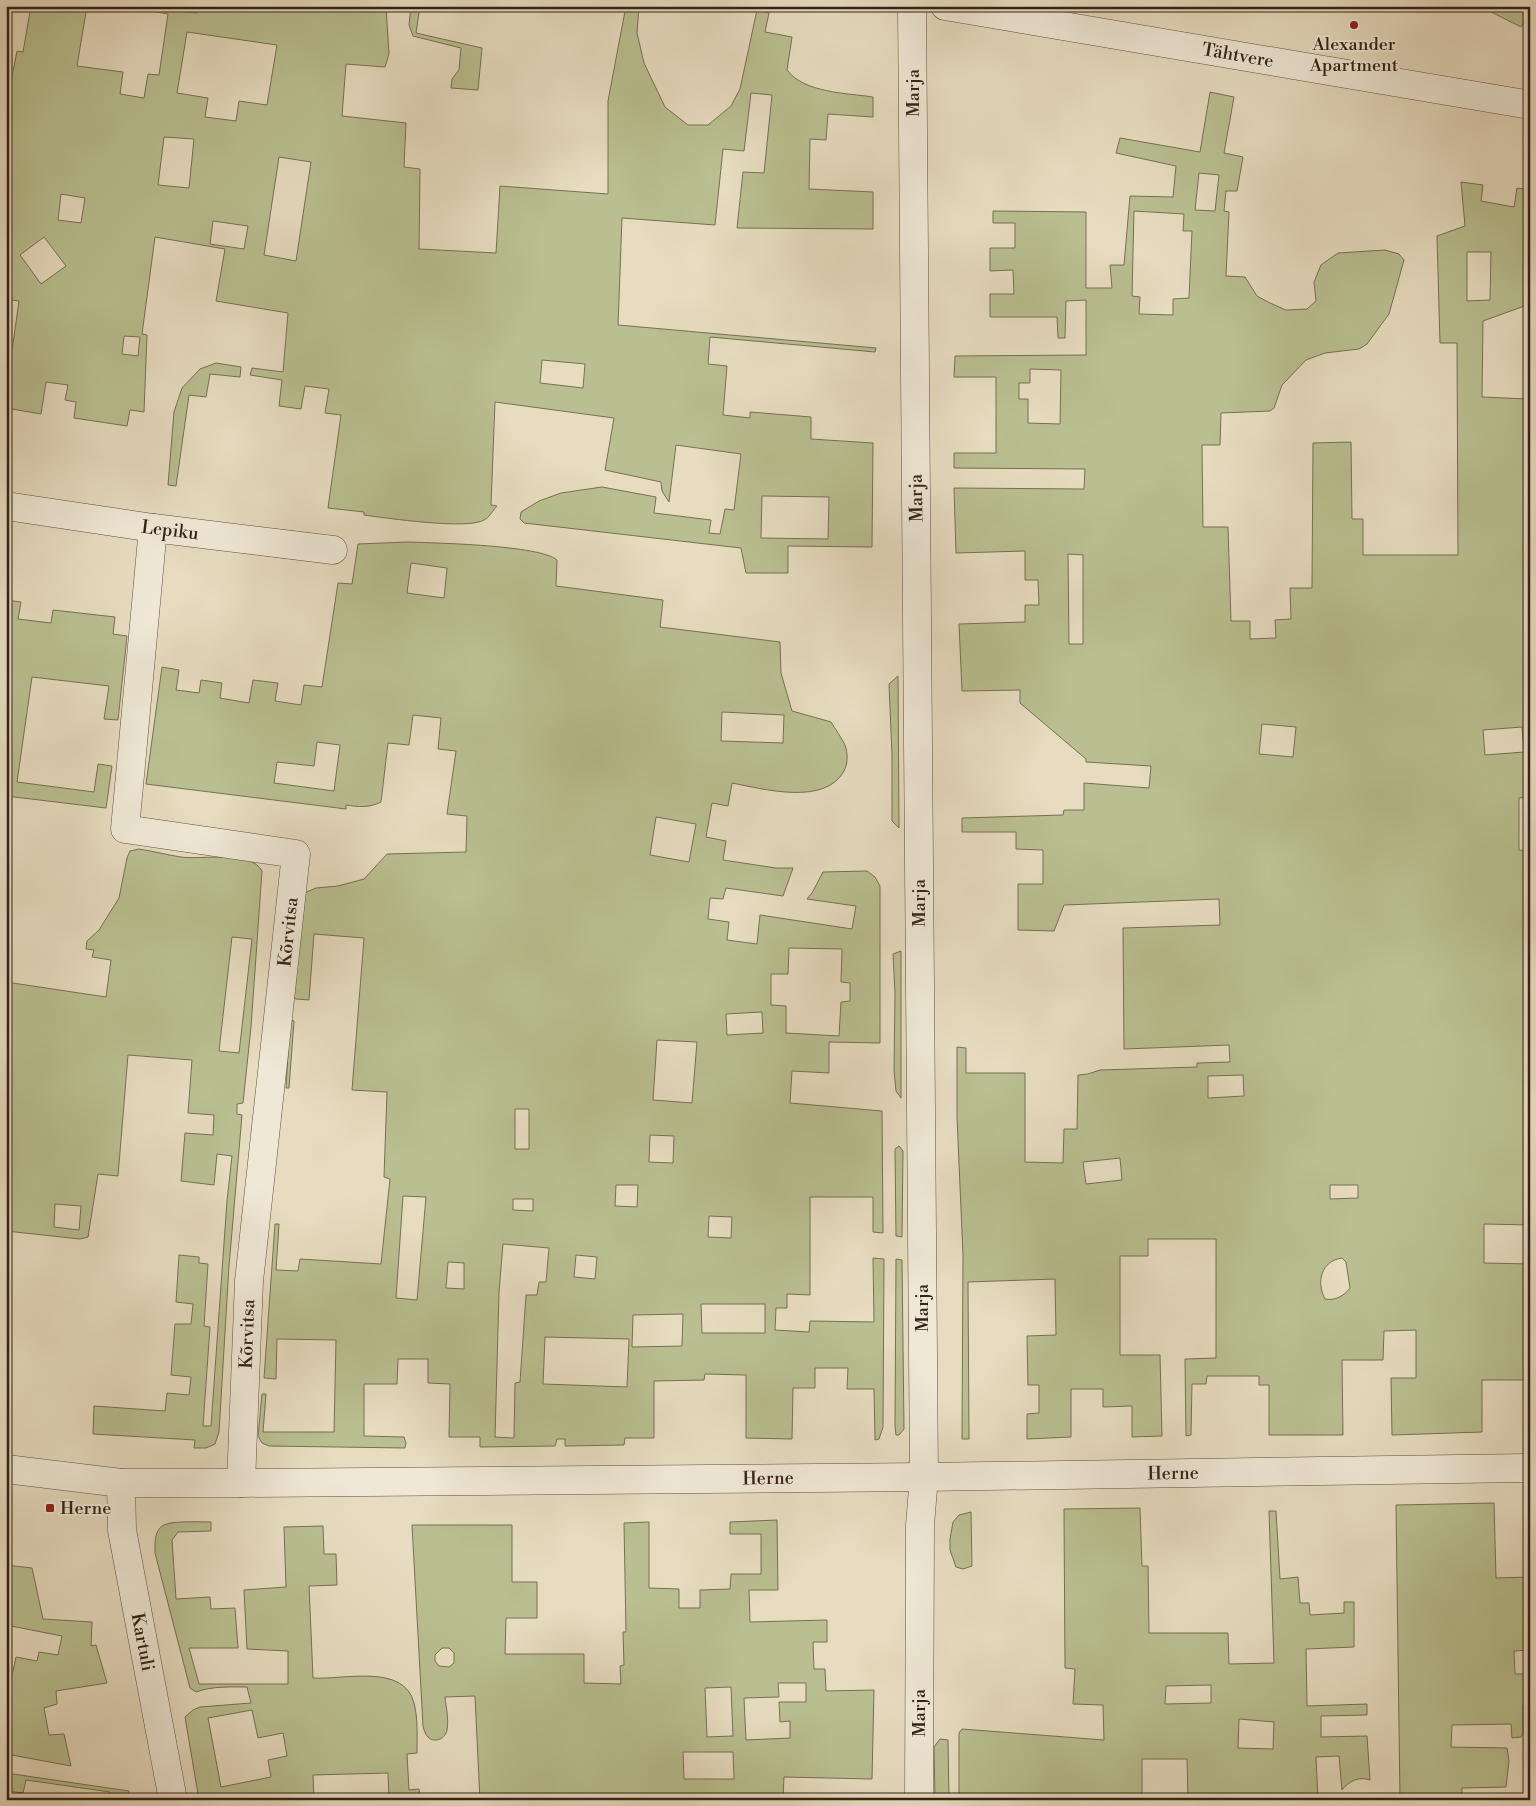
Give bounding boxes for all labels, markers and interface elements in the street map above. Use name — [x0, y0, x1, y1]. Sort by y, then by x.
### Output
marker: Alexander Apartment — [1348, 19, 1360, 31]
place label: Alexander Apartment — [1309, 33, 1399, 77]
street label: Tähtvere — [1200, 38, 1276, 73]
street label: Marja — [902, 68, 925, 117]
street label: Marja — [905, 473, 928, 522]
street label: Lepiku — [140, 516, 201, 546]
street label: Marja — [908, 878, 931, 927]
street label: Kõrvitsa — [273, 895, 304, 968]
street label: Marja — [911, 1283, 934, 1332]
street label: Kõrvitsa — [235, 1298, 260, 1369]
street label: Herne — [1147, 1462, 1199, 1485]
street label: Herne — [742, 1467, 794, 1490]
place label: Herne — [60, 1497, 111, 1520]
marker: Herne — [44, 1502, 56, 1514]
street label: Kartuli — [126, 1611, 159, 1673]
street label: Marja — [908, 1688, 931, 1737]

